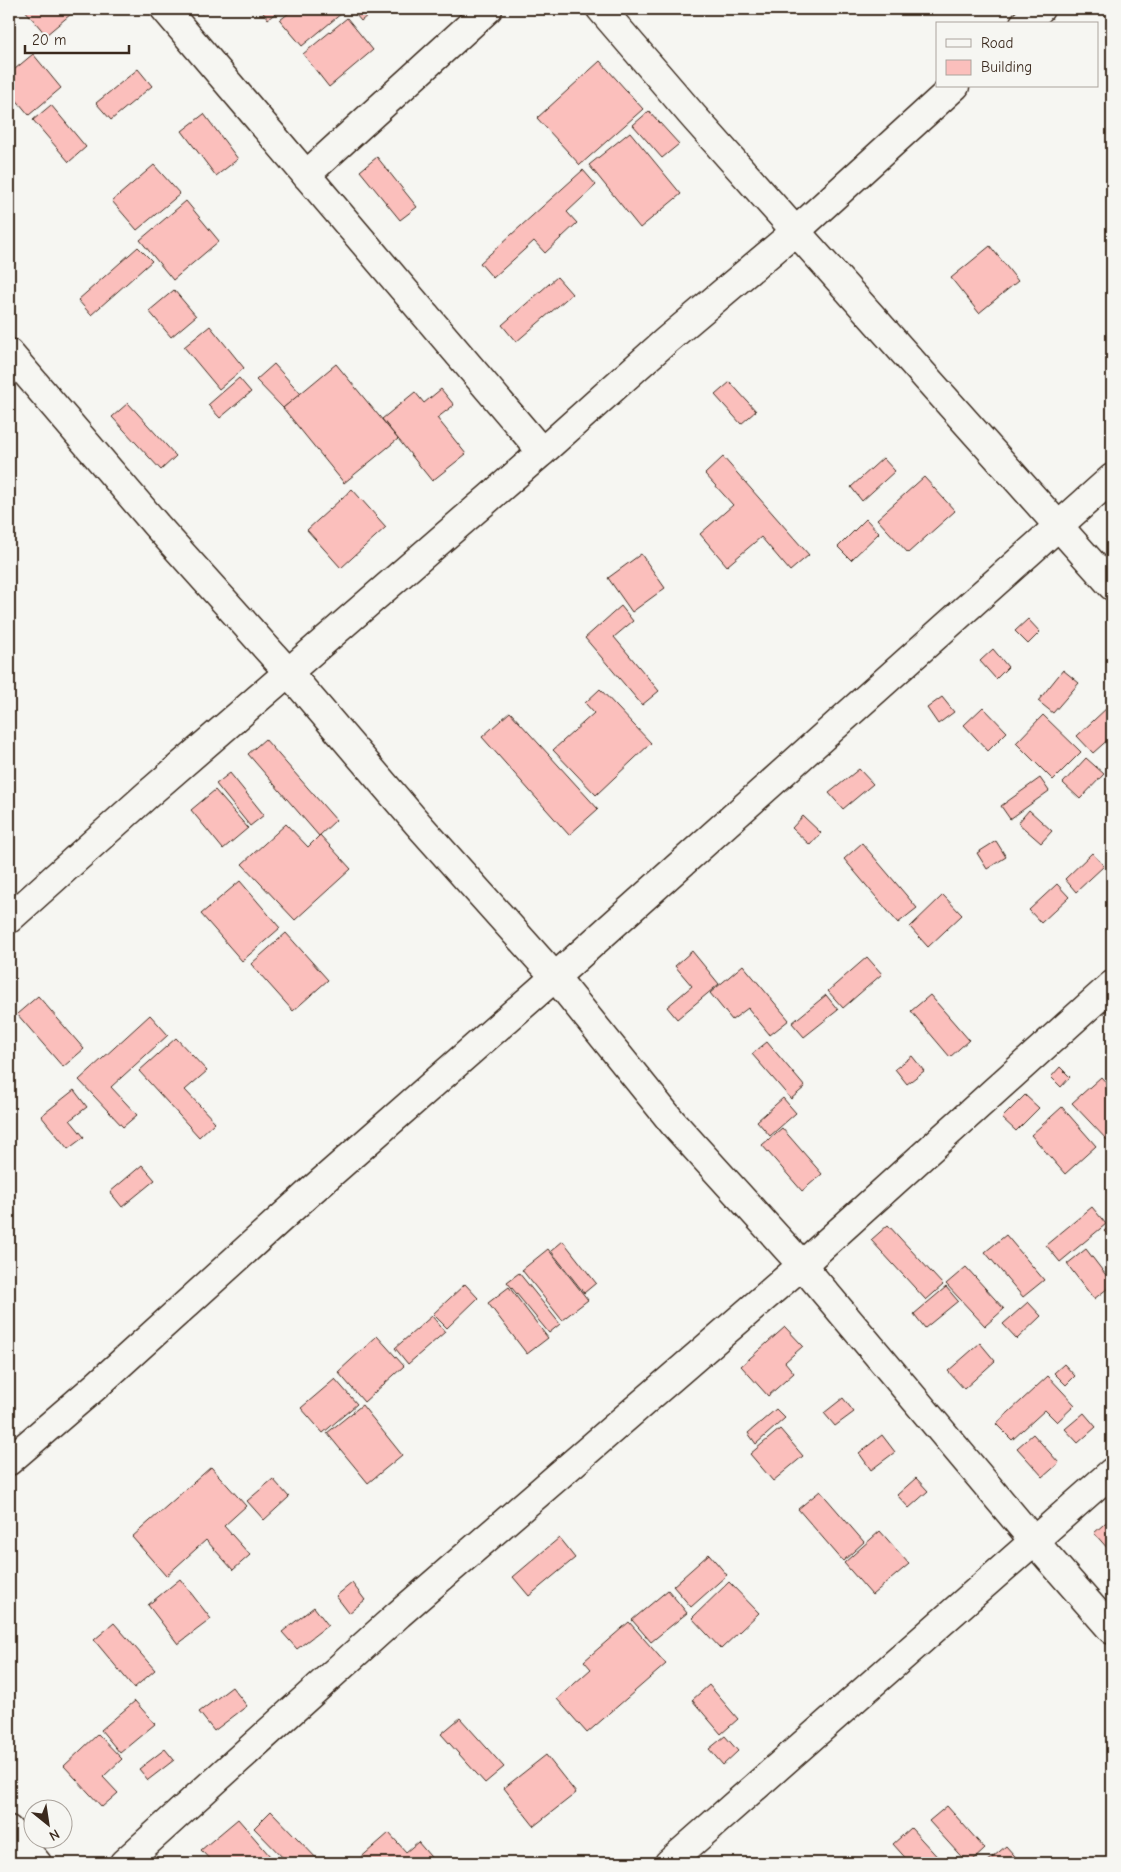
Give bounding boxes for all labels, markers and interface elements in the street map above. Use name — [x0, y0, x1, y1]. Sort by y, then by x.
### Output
scale bar — [25, 22, 129, 54]
legend — [936, 22, 1098, 88]
text: 20 m — [32, 31, 66, 49]
text: Road — [981, 34, 1013, 52]
text: Building — [981, 58, 1032, 76]
north arrow — [22, 1800, 72, 1850]
text: N — [46, 1825, 62, 1844]

